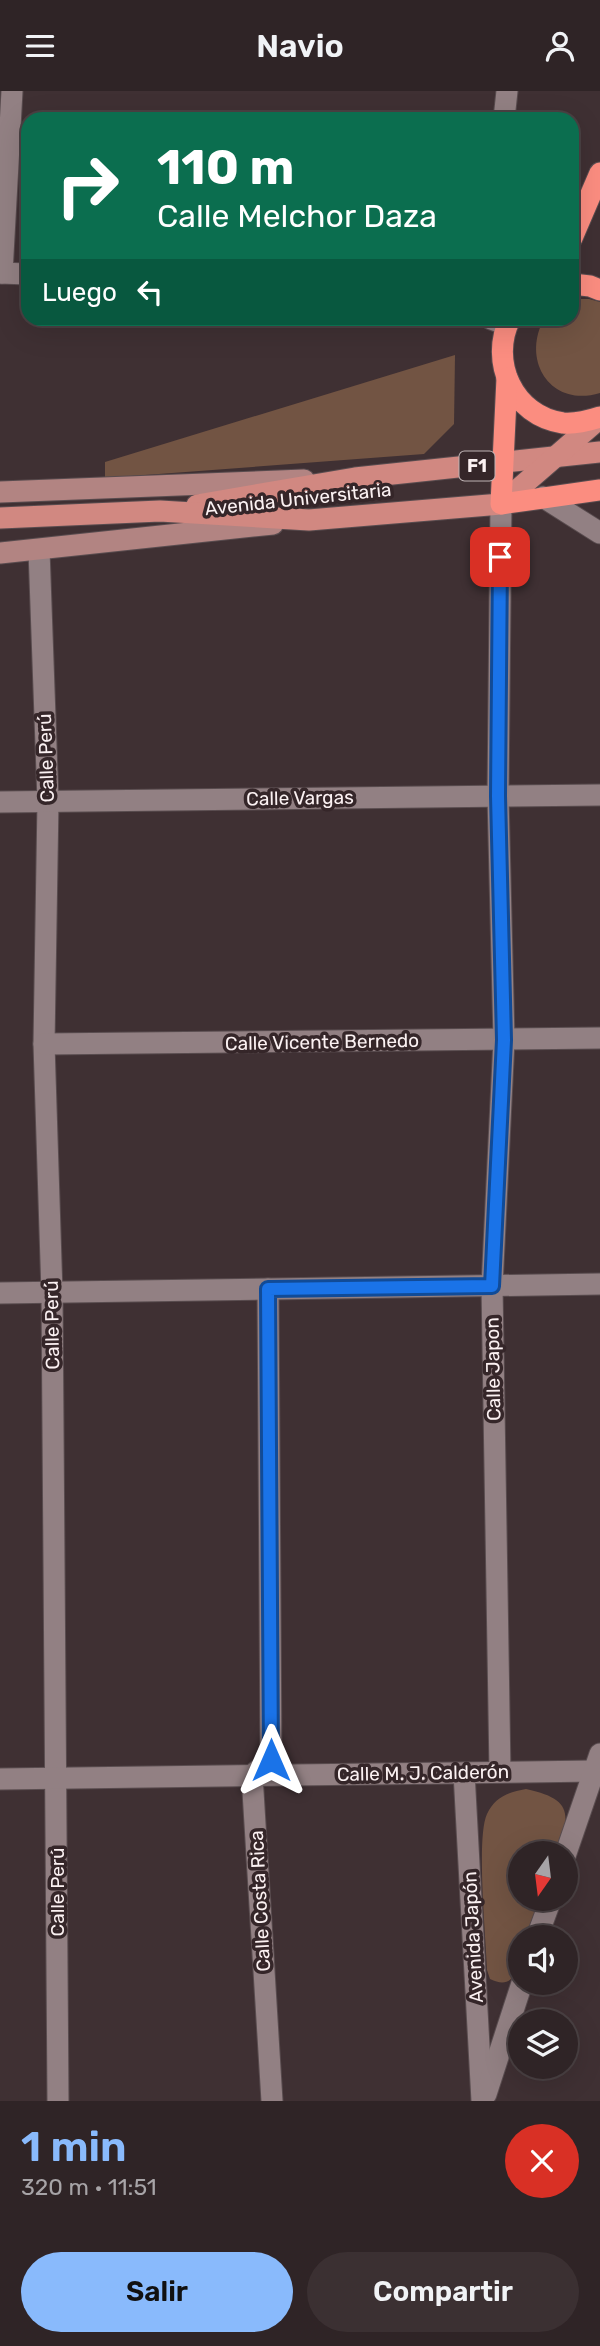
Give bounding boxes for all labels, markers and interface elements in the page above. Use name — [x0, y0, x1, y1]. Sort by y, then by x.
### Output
icon: menu — [21, 27, 59, 65]
text: Navio — [256, 27, 344, 65]
icon: person — [541, 27, 579, 65]
text: 110 m — [157, 138, 294, 196]
icon: right — [42, 140, 133, 231]
text: Calle Melchor Daza — [157, 197, 437, 235]
icon: left — [131, 273, 169, 311]
text: Luego — [42, 277, 117, 308]
road number: F1 — [460, 451, 494, 481]
street label: Avenida Universitaria — [204, 478, 392, 520]
pin — [470, 527, 530, 587]
icon: arrive — [481, 538, 519, 576]
street label: Calle Perú — [33, 713, 59, 803]
street label: Calle Vargas — [246, 786, 354, 810]
street label: Calle Vicente Bernedo — [225, 1029, 419, 1055]
street label: Calle Perú — [40, 1280, 64, 1370]
street label: Calle Japon — [481, 1317, 505, 1421]
position arrow — [234, 1723, 308, 1797]
street label: Calle M. J. Calderón — [337, 1760, 509, 1786]
street label: Calle Costa Rica — [245, 1830, 275, 1972]
north arrow — [508, 1841, 578, 1911]
map controls — [508, 1841, 578, 2079]
street label: Calle Perú — [46, 1847, 69, 1937]
street label: Avenida Japón — [458, 1871, 488, 2003]
button: sound — [508, 1925, 578, 1995]
button: layers — [508, 2009, 578, 2079]
text: 1 min — [21, 2122, 127, 2172]
button: close — [505, 2124, 579, 2198]
text: 320 m · 11:51 — [21, 2173, 157, 2201]
button: Salir — [21, 2252, 293, 2332]
button: Compartir — [307, 2252, 579, 2332]

